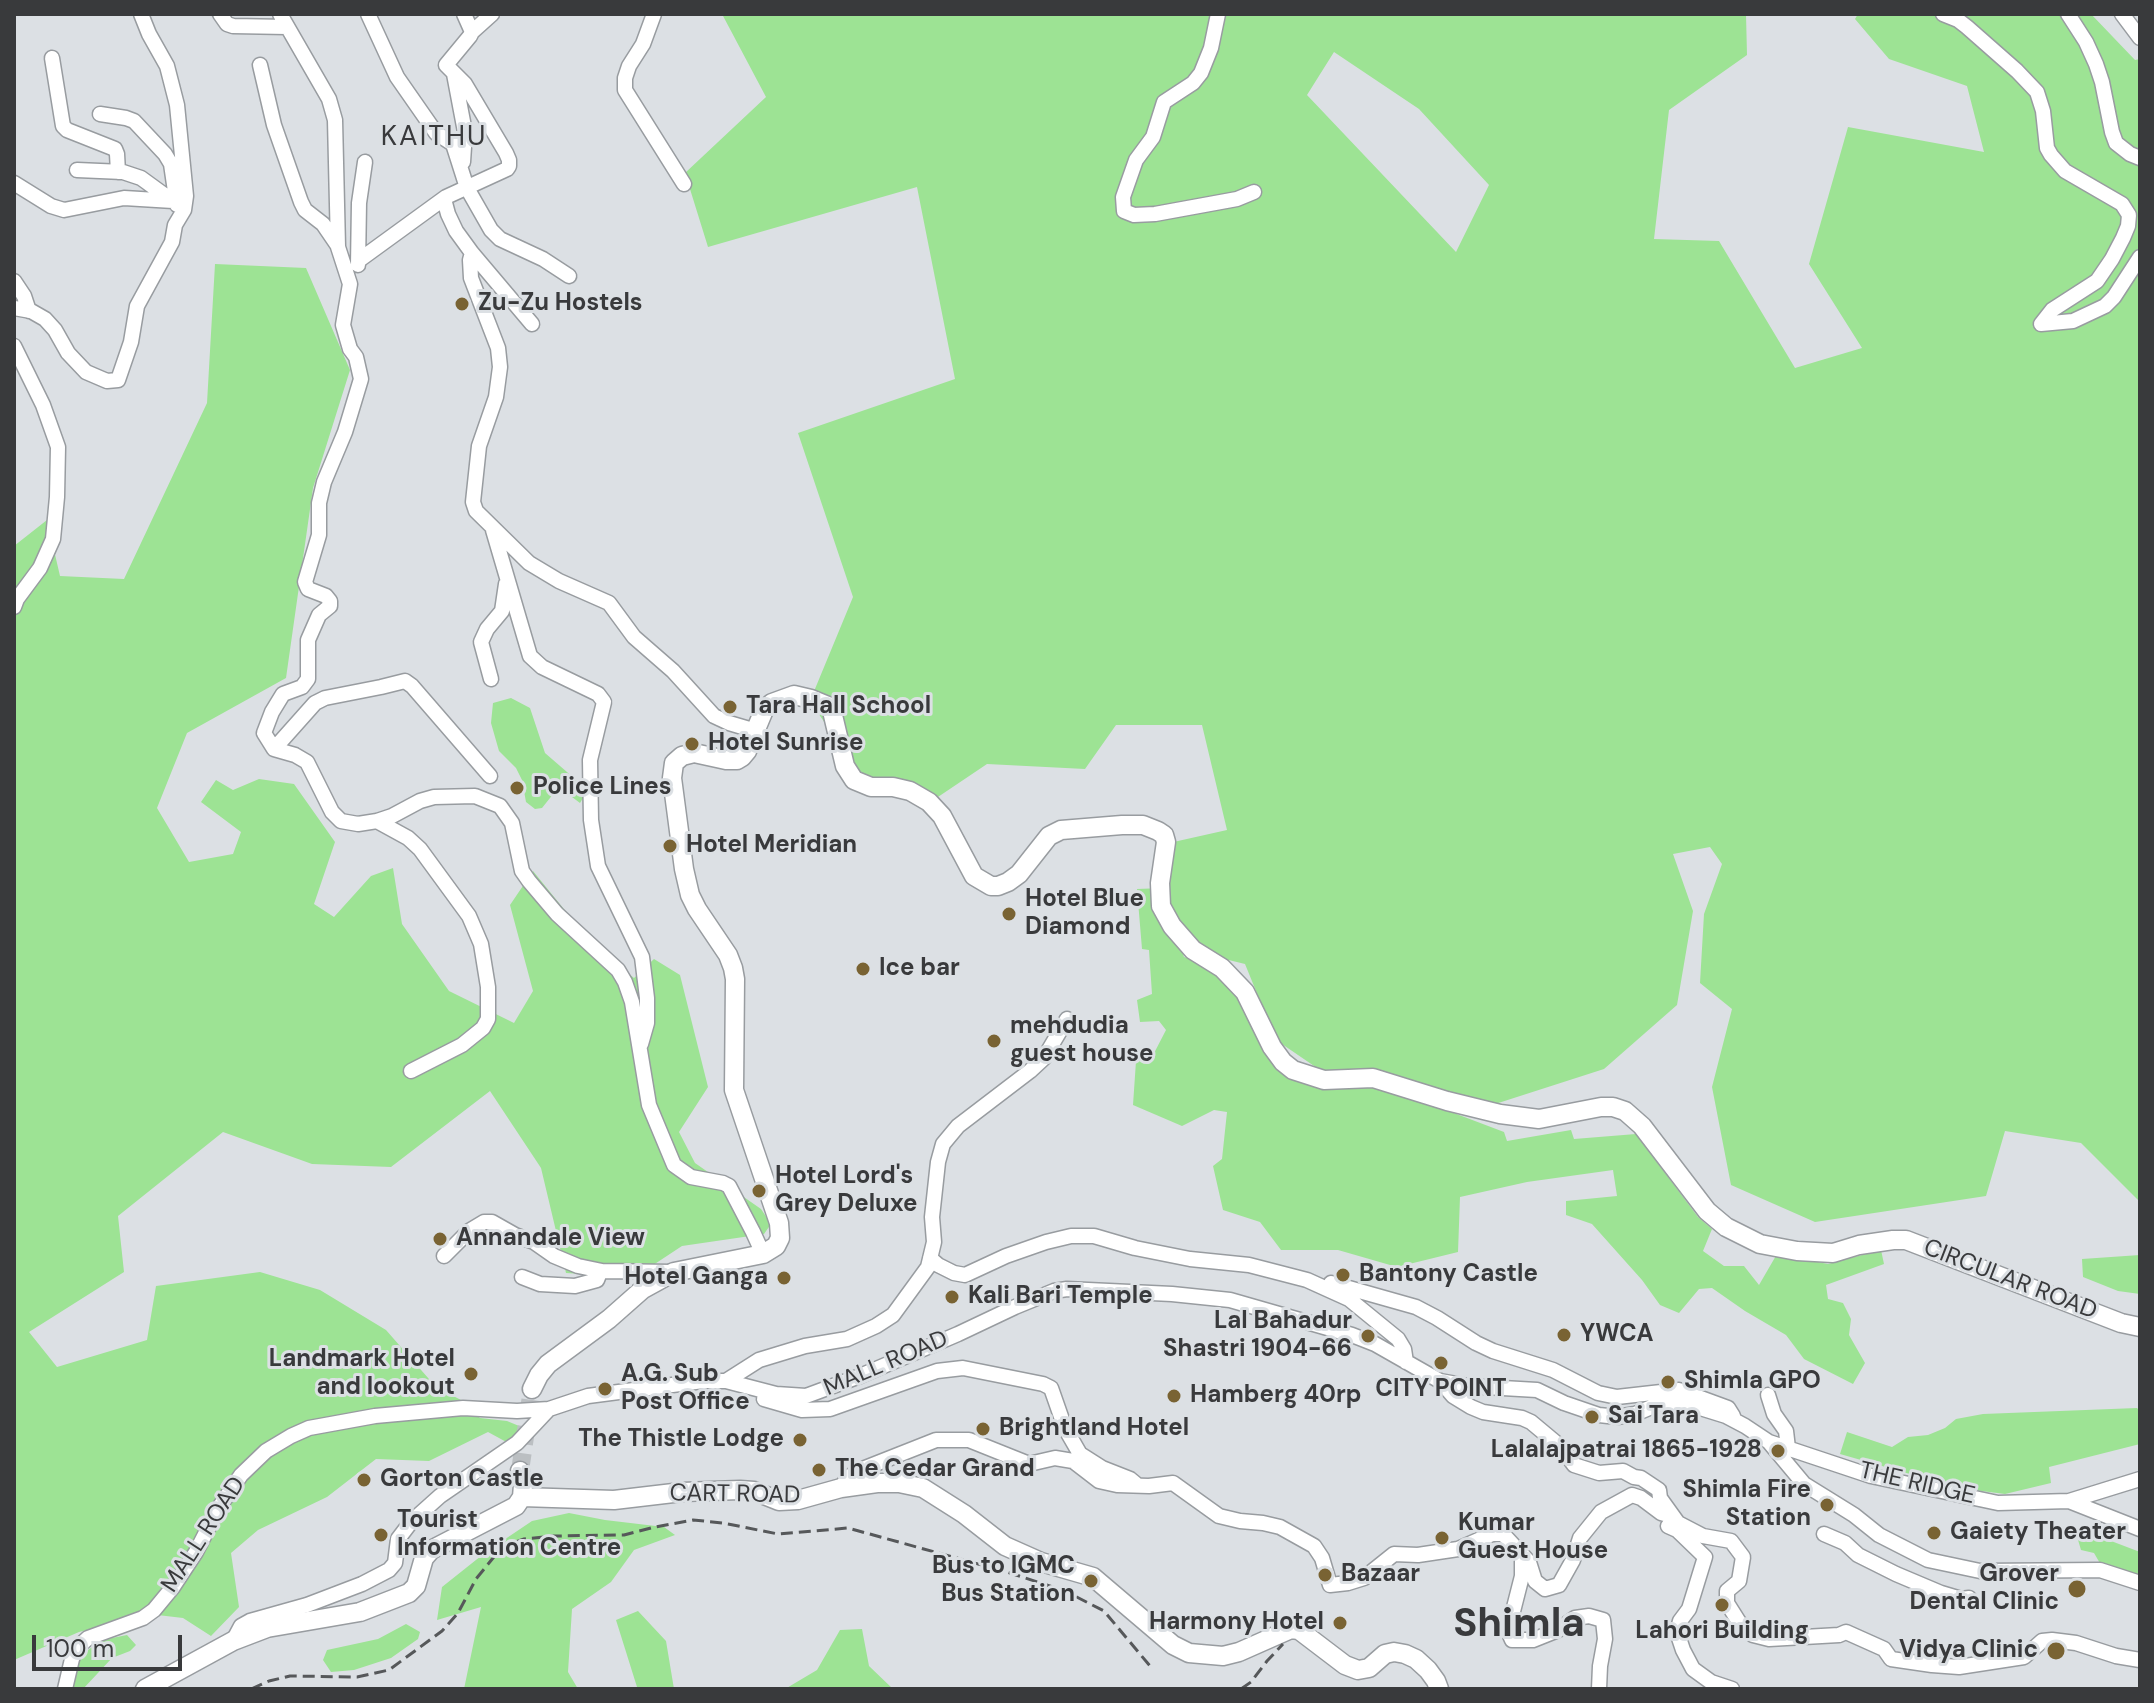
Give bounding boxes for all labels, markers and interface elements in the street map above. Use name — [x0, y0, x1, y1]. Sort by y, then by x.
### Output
district label: KAITHU — [381, 121, 487, 155]
place label: Zu-Zu Hostels — [478, 290, 643, 318]
marker: Zu-Zu Hostels — [453, 295, 471, 313]
place label: Tara Hall School — [746, 693, 931, 721]
marker: Tara Hall School — [721, 698, 739, 716]
place label: Hotel Sunrise — [708, 730, 864, 758]
marker: Hotel Sunrise — [683, 735, 701, 753]
place label: Police Lines — [533, 774, 671, 802]
marker: Police Lines — [508, 779, 526, 797]
place label: Hotel Meridian — [686, 832, 857, 860]
marker: Hotel Meridian — [661, 837, 679, 855]
place label: Hotel Blue Diamond — [1025, 886, 1144, 942]
marker: Hotel Blue Diamond — [1000, 905, 1018, 923]
place label: Ice bar — [879, 955, 960, 983]
marker: Ice bar — [854, 960, 872, 978]
place label: mehdudia guest house — [1010, 1013, 1153, 1069]
marker: mehdudia guest house — [985, 1032, 1003, 1050]
place label: Hotel Lord's Grey Deluxe — [775, 1163, 917, 1219]
marker: Hotel Lord's Grey Deluxe — [750, 1182, 768, 1200]
place label: Annandale View — [456, 1225, 645, 1253]
marker: Annandale View — [431, 1230, 449, 1248]
street label: CIRCULAR ROAD — [1919, 1234, 2101, 1326]
place label: Bantony Castle — [1359, 1261, 1538, 1289]
place label: Hotel Ganga — [624, 1264, 768, 1292]
marker: Bantony Castle — [1334, 1266, 1352, 1284]
marker: Hotel Ganga — [775, 1269, 793, 1287]
place label: Kali Bari Temple — [968, 1283, 1153, 1311]
marker: Kali Bari Temple — [943, 1288, 961, 1306]
place label: Lal Bahadur Shastri 1904-66 — [1163, 1308, 1352, 1364]
place label: YWCA — [1580, 1321, 1654, 1349]
street label: MALL ROAD — [820, 1325, 952, 1403]
marker: YWCA — [1555, 1326, 1573, 1344]
marker: Lal Bahadur Shastri 1904-66 — [1359, 1327, 1377, 1345]
place label: Landmark Hotel and lookout — [269, 1346, 455, 1402]
marker: CITY POINT — [1432, 1354, 1450, 1372]
place label: A.G. Sub Post Office — [621, 1361, 750, 1417]
marker: Landmark Hotel and lookout — [462, 1365, 480, 1383]
place label: Shimla GPO — [1684, 1368, 1821, 1396]
marker: Shimla GPO — [1659, 1373, 1677, 1391]
place label: CITY POINT — [1375, 1376, 1507, 1404]
marker: A.G. Sub Post Office — [596, 1380, 614, 1398]
place label: Hamberg 40rp — [1190, 1382, 1361, 1410]
marker: Hamberg 40rp — [1165, 1387, 1183, 1405]
place label: Sai Tara — [1608, 1403, 1699, 1431]
marker: Sai Tara — [1583, 1408, 1601, 1426]
place label: Brightland Hotel — [999, 1415, 1189, 1443]
marker: Brightland Hotel — [974, 1420, 992, 1438]
place label: The Thistle Lodge — [578, 1426, 784, 1454]
marker: The Thistle Lodge — [791, 1431, 809, 1449]
place label: Lalalajpatrai 1865-1928 — [1491, 1437, 1762, 1465]
marker: Lalalajpatrai 1865-1928 — [1769, 1442, 1787, 1460]
place label: The Cedar Grand — [835, 1456, 1035, 1484]
street label: THE RIDGE — [1856, 1457, 1978, 1511]
marker: The Cedar Grand — [810, 1461, 828, 1479]
place label: Gorton Castle — [380, 1466, 544, 1494]
marker: Gorton Castle — [355, 1471, 373, 1489]
street label: MALL ROAD — [156, 1472, 252, 1598]
place label: Shimla Fire Station — [1682, 1477, 1811, 1533]
street label: CART ROAD — [669, 1479, 801, 1511]
marker: Shimla Fire Station — [1818, 1496, 1836, 1514]
place label: Tourist Information Centre — [397, 1507, 621, 1563]
place label: Kumar Guest House — [1458, 1510, 1608, 1566]
place label: Gaiety Theater — [1950, 1519, 2126, 1547]
marker: Gaiety Theater — [1925, 1524, 1943, 1542]
marker: Tourist Information Centre — [372, 1526, 390, 1544]
marker: Kumar Guest House — [1433, 1529, 1451, 1547]
place label: Bus to IGMC Bus Station — [932, 1553, 1075, 1609]
place label: Bazaar — [1341, 1561, 1420, 1589]
place label: Grover Dental Clinic — [1910, 1561, 2059, 1617]
marker: Bazaar — [1316, 1566, 1334, 1584]
marker: Bus to IGMC Bus Station — [1082, 1572, 1100, 1590]
marker: Grover Dental Clinic — [2066, 1578, 2088, 1600]
marker: Lahori Building — [1713, 1596, 1731, 1614]
district label: Shimla — [1453, 1602, 1585, 1650]
place label: Harmony Hotel — [1149, 1609, 1324, 1637]
marker: Harmony Hotel — [1331, 1614, 1349, 1632]
place label: Lahori Building — [1635, 1618, 1809, 1646]
scale bar — [36, 1619, 186, 1669]
text: 100 m — [46, 1633, 114, 1664]
place label: Vidya Clinic — [1899, 1637, 2038, 1665]
marker: Vidya Clinic — [2045, 1640, 2067, 1662]

